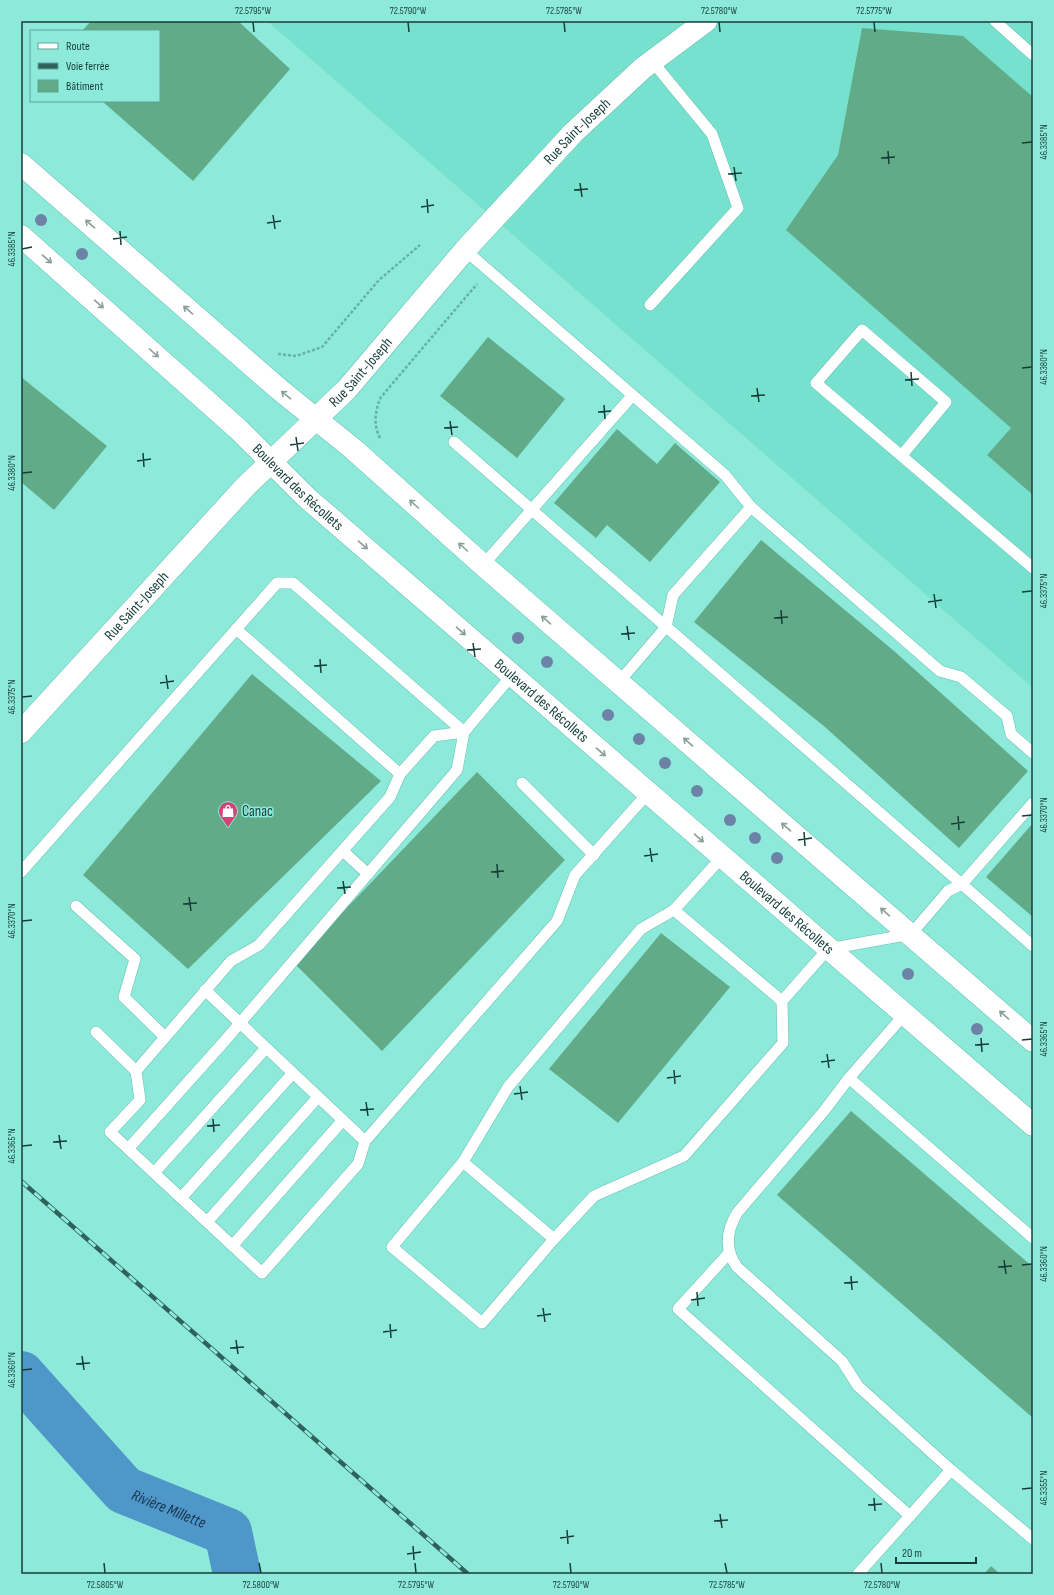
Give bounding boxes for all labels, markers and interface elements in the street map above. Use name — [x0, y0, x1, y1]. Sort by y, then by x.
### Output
text: 72.5795°W — [235, 5, 271, 17]
text: 72.5790°W — [390, 5, 427, 17]
text: 72.5785°W — [546, 5, 582, 17]
text: 72.5780°W — [701, 5, 738, 17]
text: 72.5775°W — [856, 5, 892, 17]
legend — [30, 30, 160, 102]
text: Route — [66, 39, 90, 54]
text: Voie ferrée — [66, 59, 110, 74]
text: Bâtiment — [66, 79, 104, 94]
street label: Rue Saint-Joseph — [540, 94, 615, 169]
text: 46.3385°N — [1038, 124, 1050, 160]
one-way arrow — [85, 220, 95, 229]
text: 46.3385°N — [6, 231, 18, 267]
one-way arrow — [42, 254, 52, 264]
one-way arrow — [94, 300, 104, 309]
one-way arrow — [183, 305, 193, 315]
street label: Rue Saint-Joseph — [325, 334, 397, 411]
one-way arrow — [149, 348, 159, 358]
text: 46.3380°N — [1038, 349, 1050, 385]
one-way arrow — [281, 391, 292, 400]
street label: Boulevard des Récollets — [248, 440, 347, 535]
text: 46.3380°N — [6, 455, 18, 491]
one-way arrow — [410, 500, 420, 509]
one-way arrow — [357, 541, 368, 550]
one-way arrow — [458, 543, 468, 552]
street label: Rue Saint-Joseph — [100, 568, 173, 645]
text: 46.3375°N — [1038, 574, 1050, 608]
one-way arrow — [541, 615, 551, 624]
one-way arrow — [456, 626, 466, 635]
street label: Boulevard des Récollets — [490, 655, 592, 747]
text: 46.3375°N — [6, 680, 18, 714]
one-way arrow — [682, 737, 693, 746]
one-way arrow — [596, 748, 607, 757]
text: 46.3370°N — [1038, 797, 1050, 833]
shop icon: Canac — [217, 800, 239, 828]
place label: Canac — [242, 802, 273, 821]
one-way arrow — [781, 822, 791, 831]
one-way arrow — [694, 833, 705, 842]
street label: Boulevard des Récollets — [735, 867, 838, 959]
text: 46.3370°N — [6, 903, 18, 939]
one-way arrow — [879, 907, 890, 916]
one-way arrow — [998, 1011, 1009, 1020]
text: 46.3365°N — [1038, 1021, 1050, 1057]
text: 46.3365°N — [6, 1128, 18, 1164]
text: 46.3360°N — [1038, 1246, 1050, 1282]
text: 46.3360°N — [6, 1352, 18, 1388]
text: 46.3355°N — [1038, 1471, 1050, 1505]
water label: Rivière Millette — [129, 1486, 208, 1533]
scale bar — [896, 1539, 976, 1565]
text: 20 m — [902, 1546, 922, 1561]
text: 72.5805°W — [87, 1579, 124, 1591]
text: 72.5800°W — [243, 1579, 280, 1591]
text: 72.5795°W — [398, 1579, 434, 1591]
text: 72.5790°W — [553, 1579, 590, 1591]
text: 72.5785°W — [709, 1579, 745, 1591]
text: 72.5780°W — [864, 1579, 901, 1591]

